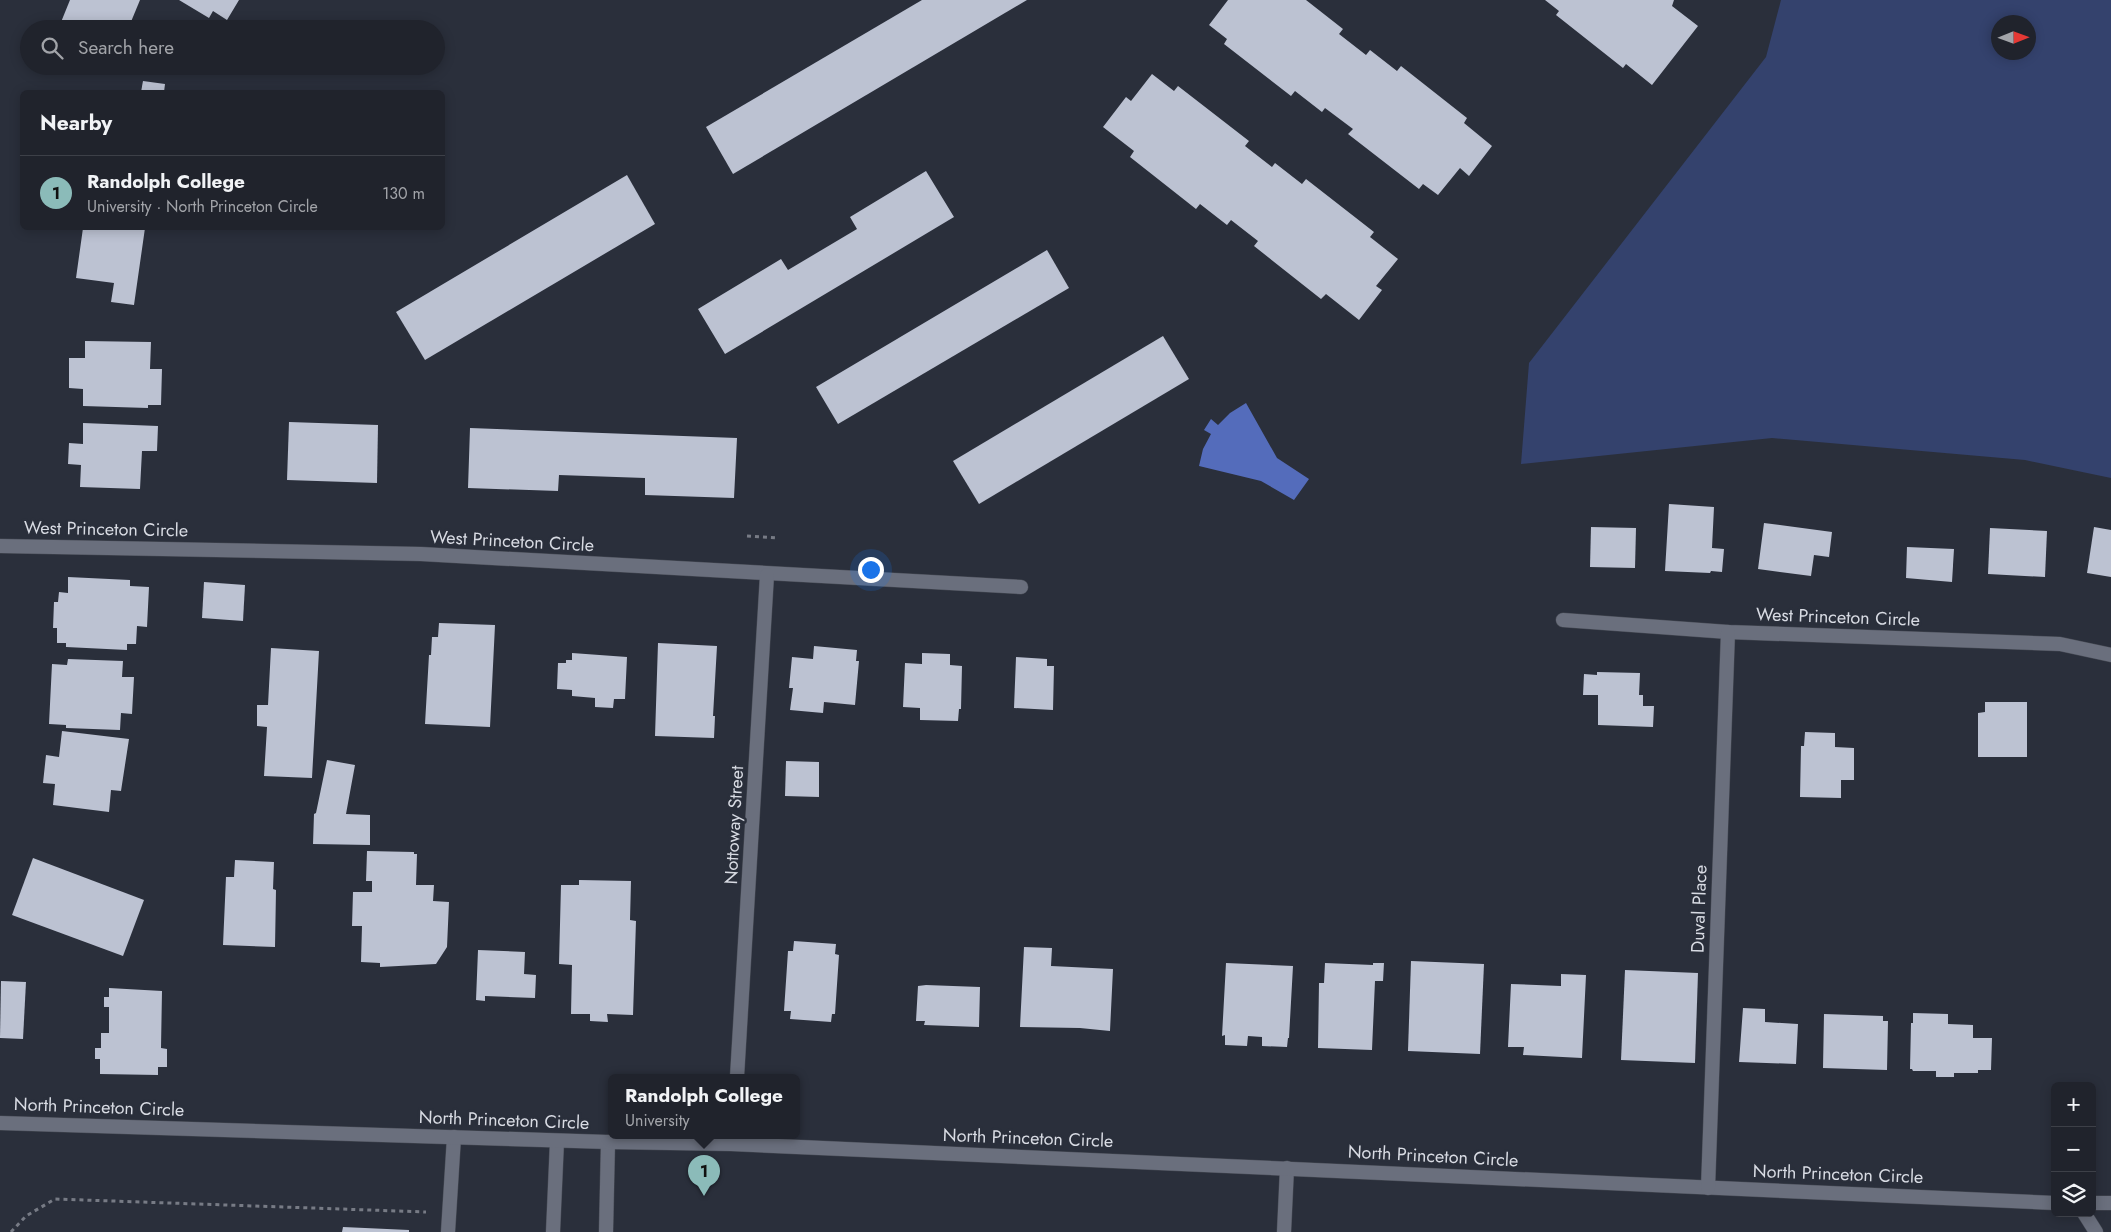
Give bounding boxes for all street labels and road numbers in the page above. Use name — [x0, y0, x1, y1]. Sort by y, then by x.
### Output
street label: West Princeton Circle — [24, 515, 188, 543]
street label: West Princeton Circle — [429, 524, 595, 558]
street label: West Princeton Circle — [1755, 601, 1921, 633]
street label: Nottoway Street — [718, 764, 750, 885]
street label: Duval Place — [1684, 864, 1714, 954]
street label: North Princeton Circle — [13, 1091, 185, 1123]
street label: North Princeton Circle — [418, 1104, 590, 1136]
street label: North Princeton Circle — [942, 1122, 1114, 1154]
street label: North Princeton Circle — [1347, 1139, 1519, 1173]
street label: North Princeton Circle — [1752, 1158, 1924, 1190]

